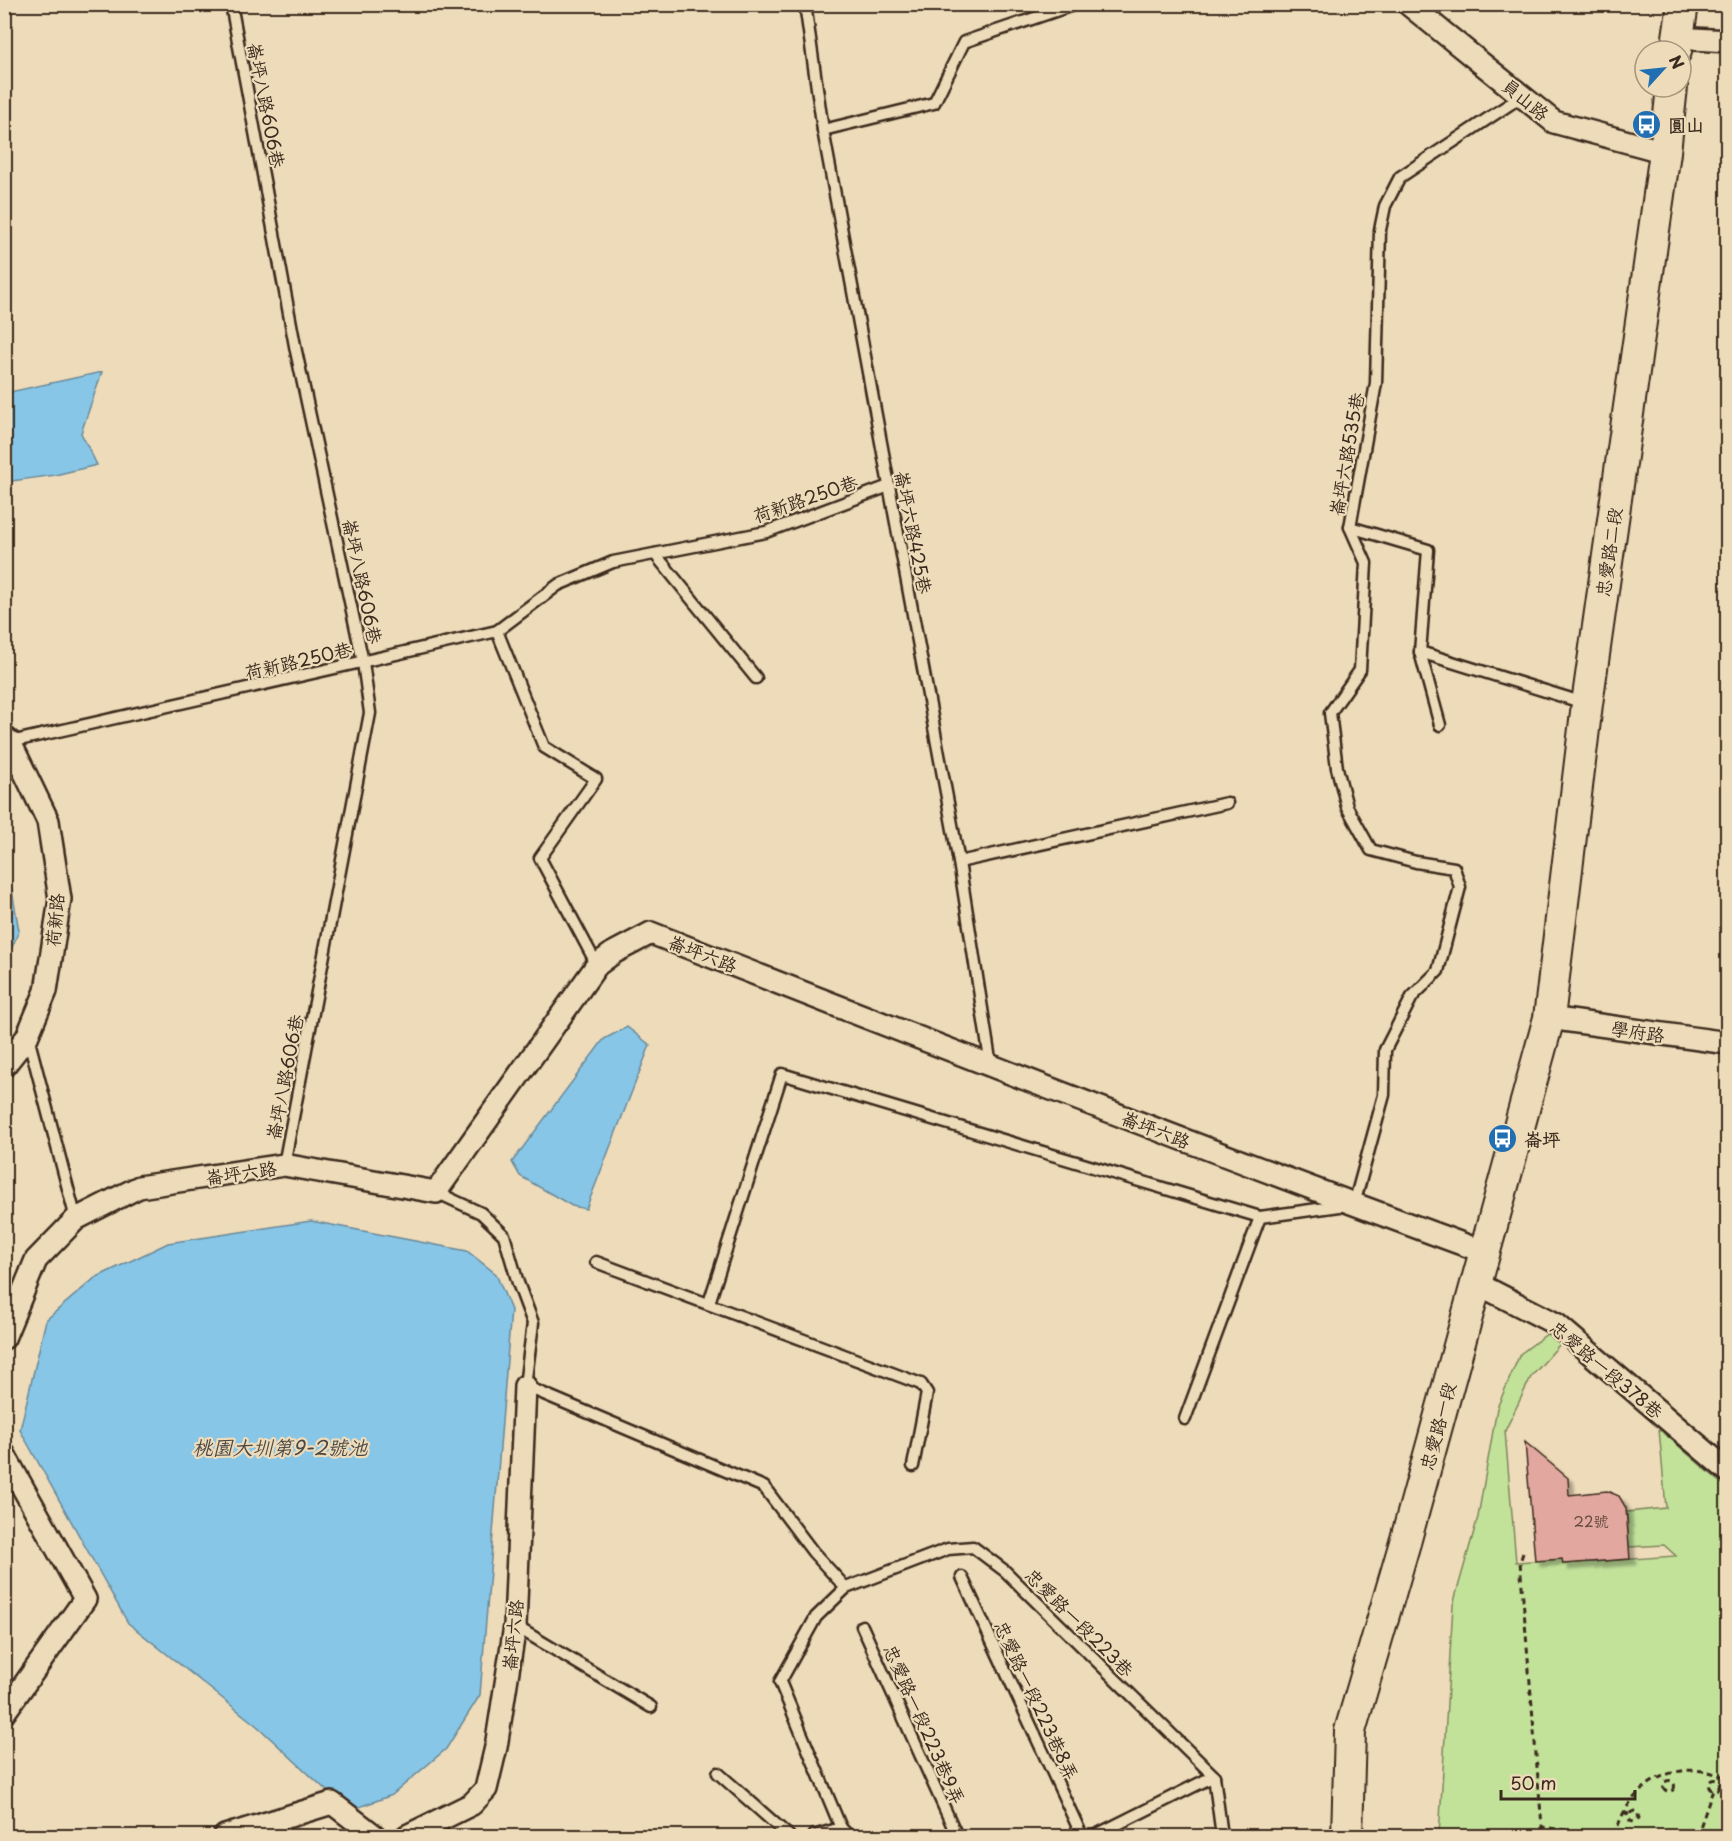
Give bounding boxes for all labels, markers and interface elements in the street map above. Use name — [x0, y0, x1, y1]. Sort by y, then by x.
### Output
north arrow — [1633, 39, 1693, 99]
street label: 崙坪八路606巷 — [242, 40, 292, 170]
text: N — [1664, 51, 1691, 73]
street label: 員山路 — [1497, 72, 1555, 126]
bus stop icon: 圓山 — [1631, 108, 1663, 140]
place label: 圓山 — [1668, 111, 1704, 138]
street label: 崙坪六路535巷 — [1322, 390, 1370, 518]
street label: 荷新路250巷 — [749, 467, 861, 529]
street label: 崙坪六路425巷 — [889, 468, 939, 596]
street label: 忠愛路二段 — [1588, 506, 1628, 598]
street label: 崙坪八路606巷 — [337, 516, 389, 646]
street label: 荷新路250巷 — [242, 635, 354, 685]
street label: 荷新路 — [38, 892, 70, 948]
street label: 崙坪六路 — [665, 927, 741, 979]
street label: 崙坪八路606巷 — [259, 1012, 309, 1142]
street label: 學府路 — [1609, 1014, 1667, 1048]
street label: 崙坪六路 — [1118, 1103, 1194, 1155]
bus stop icon: 崙坪 — [1487, 1122, 1519, 1154]
place label: 崙坪 — [1524, 1125, 1561, 1152]
street label: 崙坪六路 — [203, 1154, 279, 1190]
street label: 忠愛路一段378巷 — [1545, 1314, 1669, 1424]
street label: 忠愛路一段 — [1412, 1379, 1462, 1473]
water label: 桃園大圳第9-2號池 — [193, 1432, 368, 1462]
house number: 22號 — [1573, 1509, 1609, 1532]
street label: 忠愛路一段223巷 — [1020, 1562, 1140, 1682]
street label: 崙坪六路 — [495, 1598, 529, 1672]
street label: 忠愛路一段223巷8弄 — [988, 1616, 1086, 1784]
street label: 忠愛路一段223巷9弄 — [878, 1640, 972, 1808]
scale bar — [1501, 1763, 1634, 1801]
text: 50 m — [1510, 1769, 1557, 1796]

